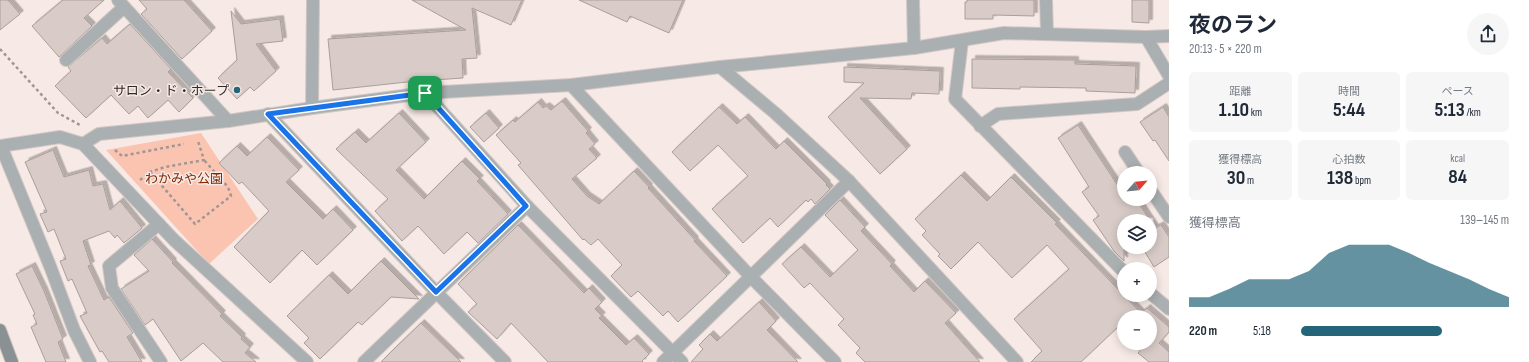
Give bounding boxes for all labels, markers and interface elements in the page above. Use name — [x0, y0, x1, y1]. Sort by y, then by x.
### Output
text: 夜のラン — [1189, 12, 1277, 39]
button: share — [1467, 13, 1509, 55]
text: 20:13 · 5 × 220 m — [1189, 41, 1262, 57]
pin — [408, 76, 442, 110]
icon: arrive — [414, 82, 436, 104]
place label: サロン・ド・ホープ — [113, 83, 229, 99]
marker: サロン・ド・ホープ — [232, 85, 242, 95]
text: 距離 — [1229, 85, 1251, 98]
text: 時間 — [1338, 85, 1360, 98]
text: ペース — [1441, 85, 1474, 98]
text: 1.10 — [1219, 98, 1249, 122]
text: 5:44 — [1333, 98, 1365, 122]
text: 5:13 — [1435, 98, 1465, 122]
text: km — [1249, 106, 1262, 119]
text: /km — [1465, 106, 1481, 119]
text: kcal — [1450, 152, 1465, 165]
text: 獲得標高 — [1218, 153, 1262, 166]
text: 心拍数 — [1332, 153, 1365, 166]
text: 84 — [1448, 165, 1467, 189]
north arrow — [1117, 166, 1157, 206]
map controls — [1117, 166, 1157, 350]
text: 30 — [1227, 166, 1245, 190]
text: 138 — [1327, 166, 1353, 190]
park label: わかみや公園 — [145, 171, 223, 187]
text: m — [1245, 174, 1254, 187]
text: bpm — [1353, 174, 1371, 187]
text: 139–145 m — [1460, 212, 1509, 228]
button: layers — [1117, 214, 1157, 254]
text: 獲得標高 — [1189, 215, 1241, 231]
button: + — [1117, 262, 1157, 302]
button: − — [1117, 310, 1157, 350]
text: 220 m — [1189, 323, 1217, 339]
text: 5:18 — [1253, 323, 1271, 339]

